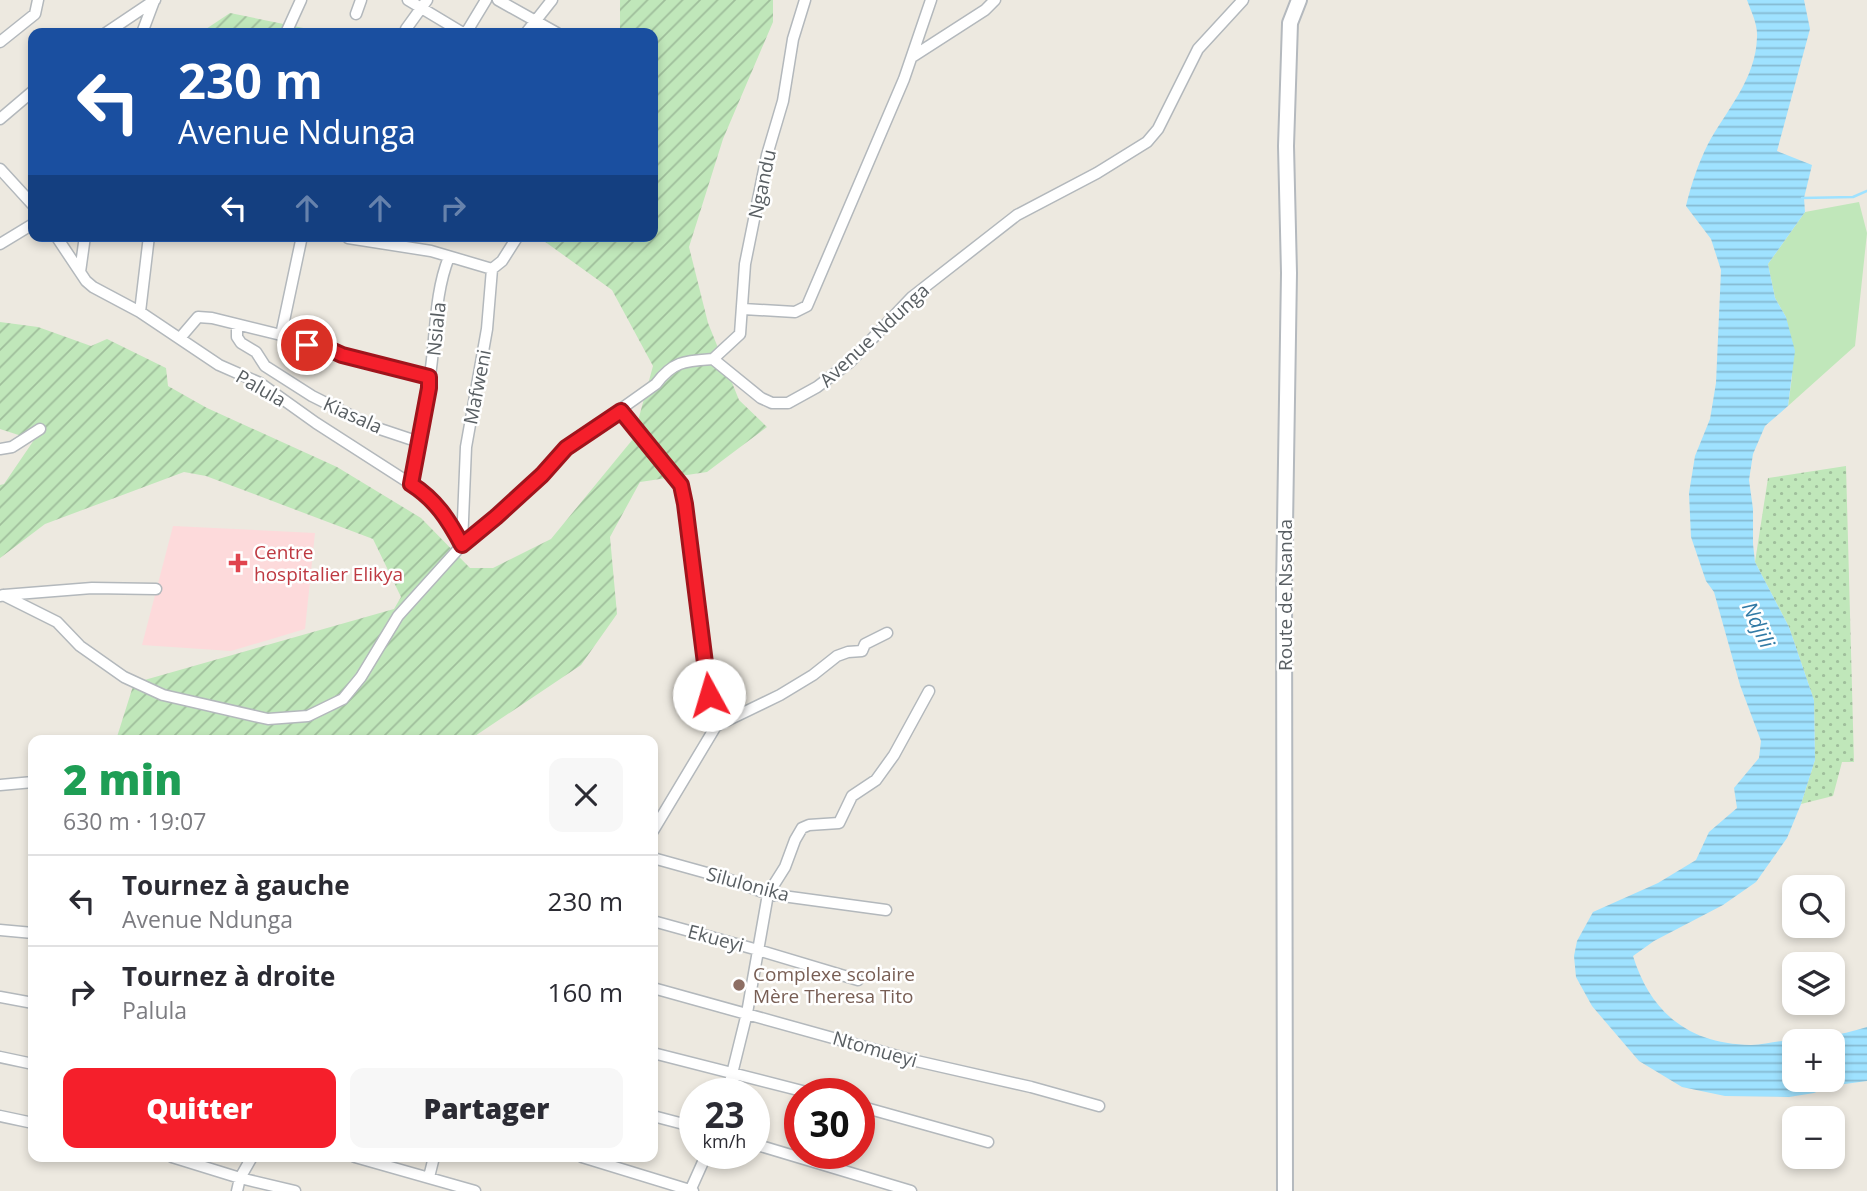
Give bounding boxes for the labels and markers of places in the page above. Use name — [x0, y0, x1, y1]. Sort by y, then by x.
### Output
pin — [277, 315, 337, 375]
place label: Centre hospitalier Elikya — [254, 539, 403, 587]
marker: Centre hospitalier Elikya — [228, 553, 248, 573]
place label: Complexe scolaire Mère Theresa Tito — [753, 961, 915, 1009]
marker: Complexe scolaire Mère Theresa Tito — [731, 977, 747, 993]

